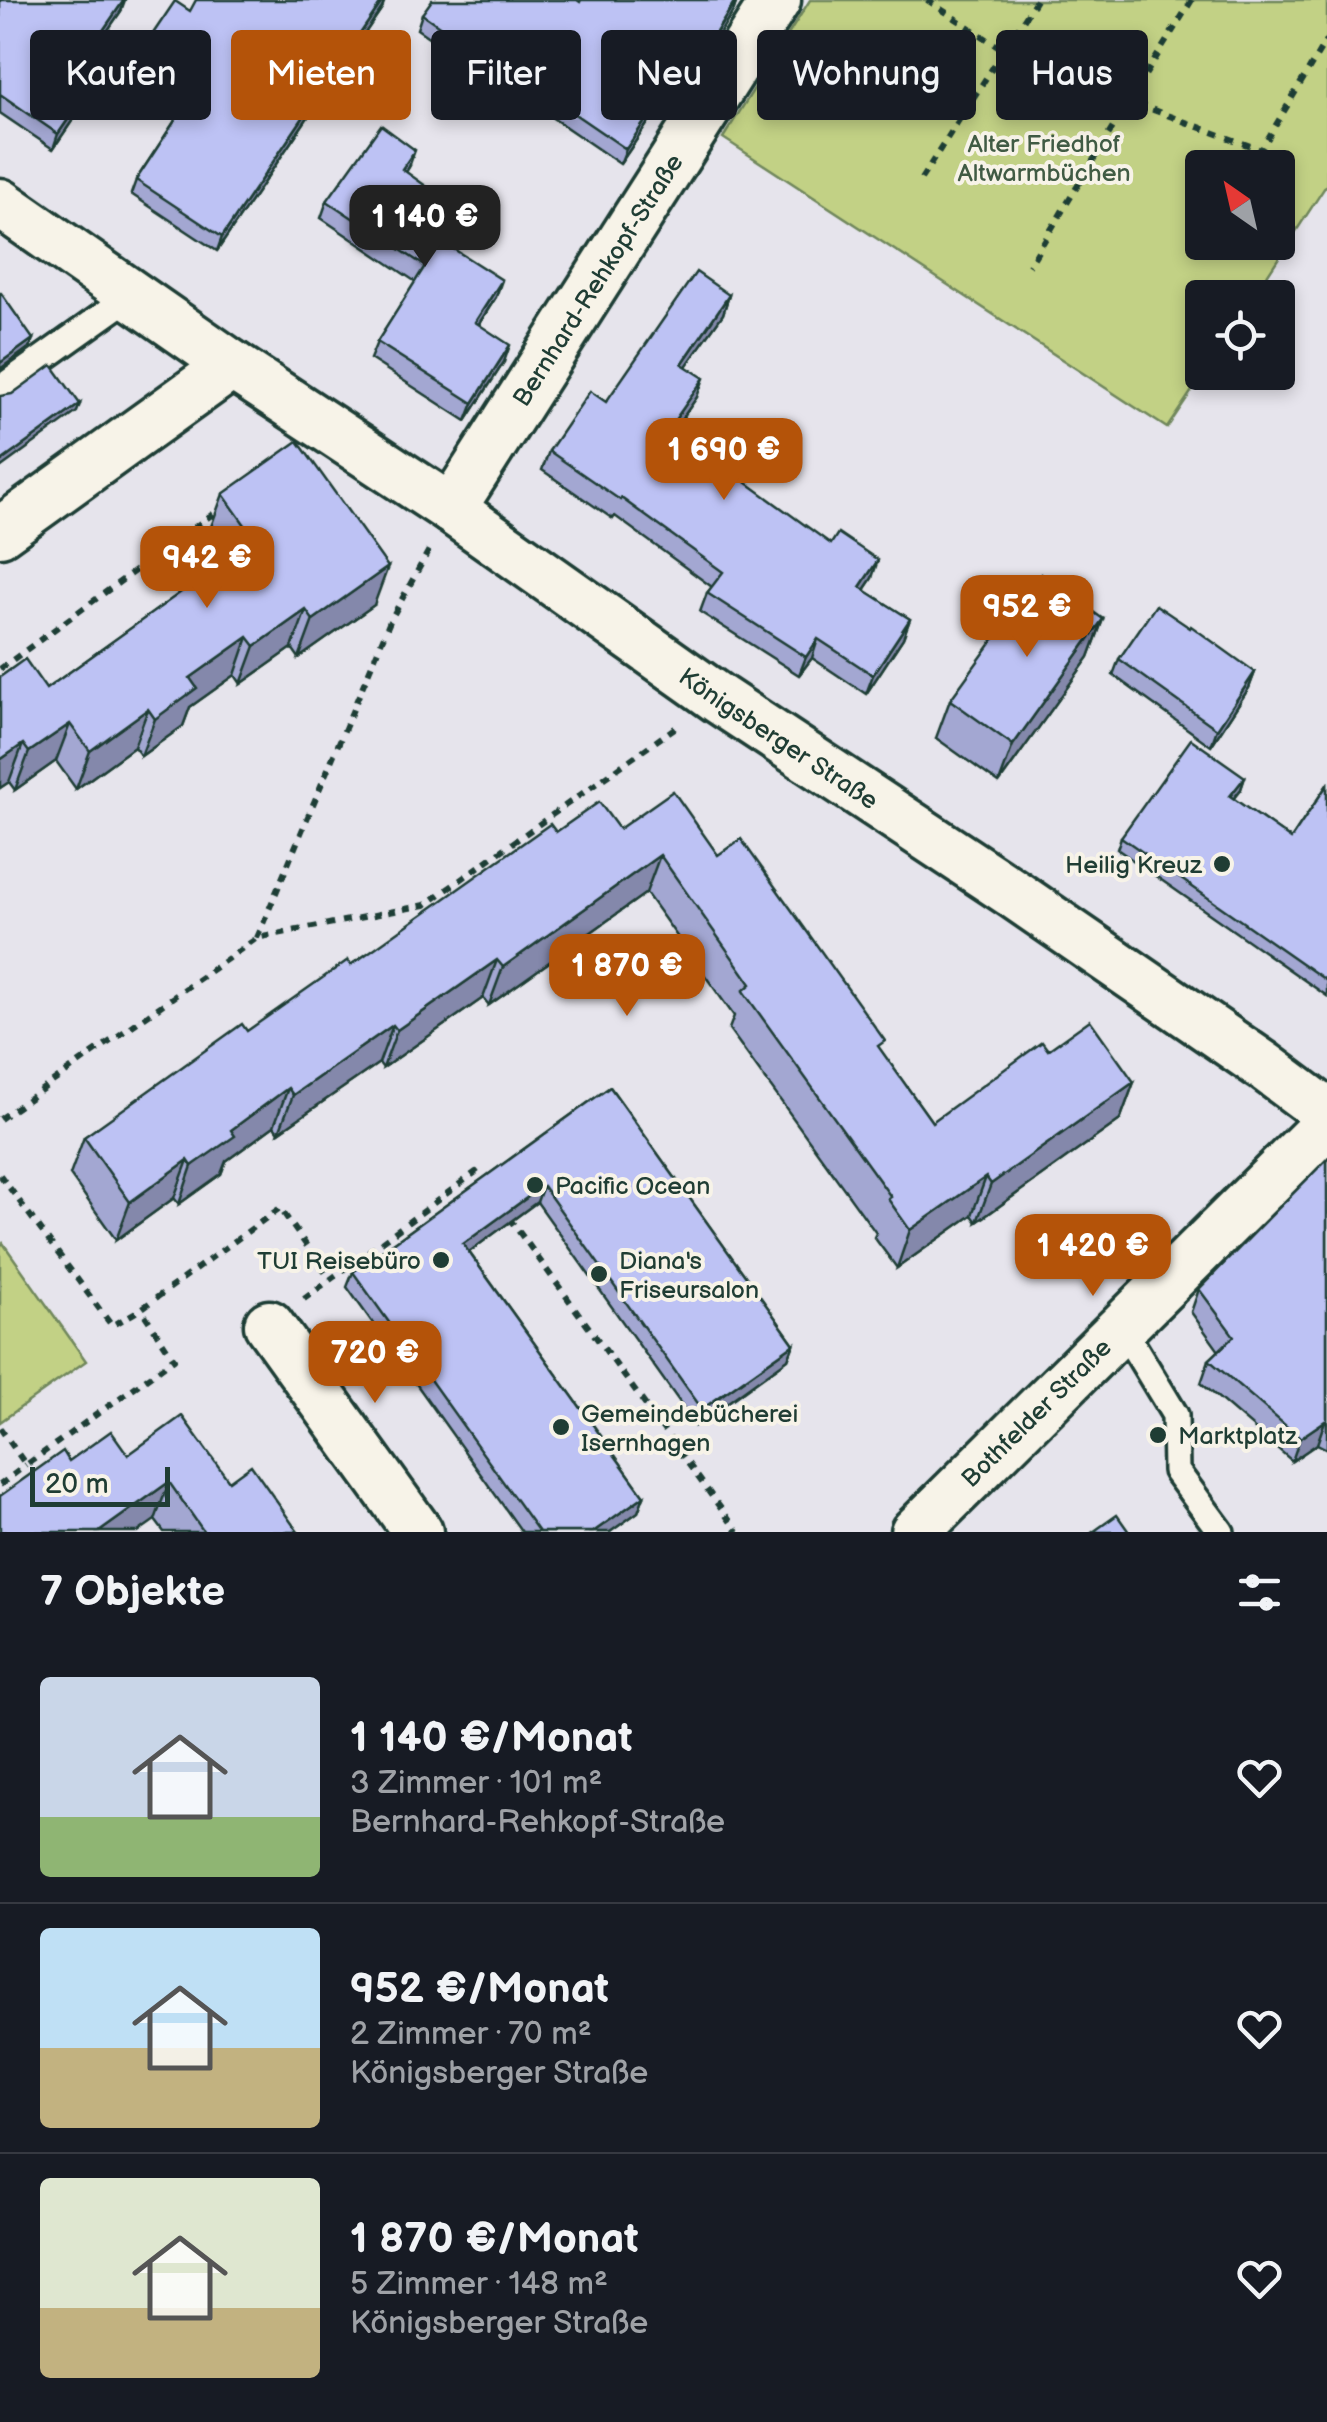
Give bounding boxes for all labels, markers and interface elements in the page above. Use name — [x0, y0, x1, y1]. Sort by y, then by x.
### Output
chip: Kaufen — [30, 30, 211, 120]
chip: Mieten — [231, 30, 411, 120]
chip: Filter — [431, 30, 581, 120]
chip: Neu — [601, 30, 737, 120]
chip: Wohnung — [757, 30, 976, 120]
chip: Haus — [996, 30, 1148, 120]
park label: Alter Friedhof Altwarmbüchen — [957, 129, 1131, 189]
street label: Bernhard-Rehkopf-Straße — [507, 149, 691, 412]
north arrow — [1185, 150, 1295, 260]
map controls — [1185, 150, 1295, 390]
pin: 1 140 € — [333, 185, 517, 270]
text: 1 140 € — [371, 198, 479, 237]
button: locate — [1185, 280, 1295, 390]
pin: 1 690 € — [632, 418, 816, 503]
text: 1 690 € — [668, 431, 780, 470]
pin: 942 € — [137, 526, 277, 611]
text: 942 € — [162, 539, 252, 578]
pin: 952 € — [957, 575, 1097, 660]
text: 952 € — [982, 588, 1072, 627]
street label: Königsberger Straße — [672, 661, 884, 817]
place label: Heilig Kreuz — [1065, 850, 1203, 881]
marker: Heilig Kreuz — [1211, 853, 1233, 875]
pin: 1 870 € — [535, 934, 719, 1019]
text: 1 870 € — [571, 947, 683, 986]
place label: Pacific Ocean — [555, 1171, 710, 1202]
marker: Pacific Ocean — [524, 1174, 546, 1196]
pin: 1 420 € — [1001, 1214, 1185, 1299]
text: 1 420 € — [1037, 1227, 1149, 1266]
place label: TUI Reisebüro — [257, 1246, 421, 1277]
place label: Diana's Friseursalon — [619, 1246, 759, 1306]
marker: TUI Reisebüro — [430, 1249, 452, 1271]
marker: Diana's Friseursalon — [588, 1263, 610, 1285]
pin: 720 € — [305, 1321, 445, 1406]
street label: Bothfelder Straße — [955, 1332, 1118, 1494]
text: 720 € — [331, 1334, 419, 1373]
place label: Gemeindebücherei Isernhagen — [581, 1399, 798, 1459]
marker: Gemeindebücherei Isernhagen — [550, 1416, 572, 1438]
place label: Marktplatz — [1178, 1421, 1298, 1452]
marker: Marktplatz — [1147, 1424, 1169, 1446]
scale bar — [30, 1462, 170, 1506]
text: 20 m — [45, 1468, 109, 1501]
icon: filters — [1232, 1565, 1287, 1620]
text: 7 Objekte — [40, 1567, 225, 1618]
text: 1 140 €/Monat — [350, 1713, 632, 1764]
icon: home — [120, 1717, 240, 1837]
icon: heart — [1232, 1750, 1287, 1805]
text: 3 Zimmer · 101 m² — [350, 1764, 602, 1803]
text: Bernhard-Rehkopf-Straße — [350, 1803, 725, 1842]
text: 952 €/Monat — [350, 1964, 609, 2015]
icon: home — [120, 1968, 240, 2088]
icon: heart — [1232, 2001, 1287, 2056]
text: 2 Zimmer · 70 m² — [350, 2015, 592, 2054]
text: Königsberger Straße — [350, 2054, 648, 2093]
text: 1 870 €/Monat — [350, 2214, 638, 2265]
icon: home — [120, 2218, 240, 2338]
icon: heart — [1232, 2251, 1287, 2306]
text: 5 Zimmer · 148 m² — [350, 2265, 608, 2304]
text: Königsberger Straße — [350, 2304, 648, 2343]

